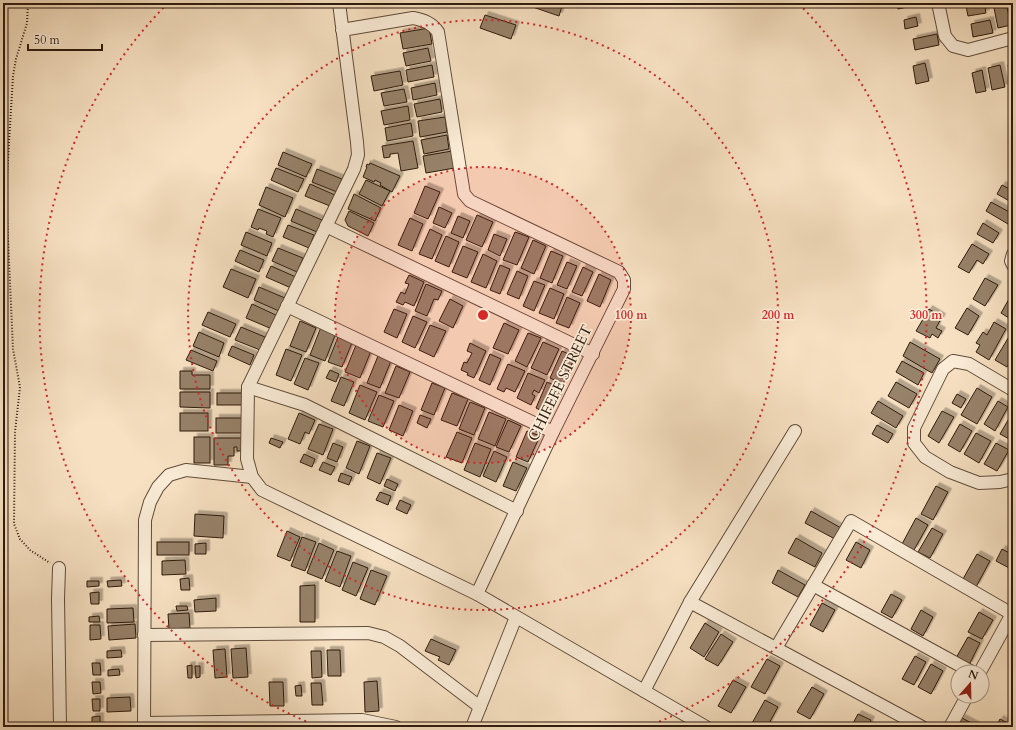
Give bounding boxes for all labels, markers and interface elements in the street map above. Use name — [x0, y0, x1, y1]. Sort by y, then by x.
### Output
scale bar — [28, 26, 102, 52]
text: 50 m — [34, 32, 61, 48]
text: 100 m — [615, 307, 648, 323]
text: 200 m — [762, 307, 795, 323]
text: 300 m — [910, 307, 943, 323]
centre of rings — [476, 308, 490, 322]
street label: CHIFEFE STREET — [523, 321, 597, 445]
north arrow — [950, 664, 990, 704]
text: N — [966, 666, 981, 684]

